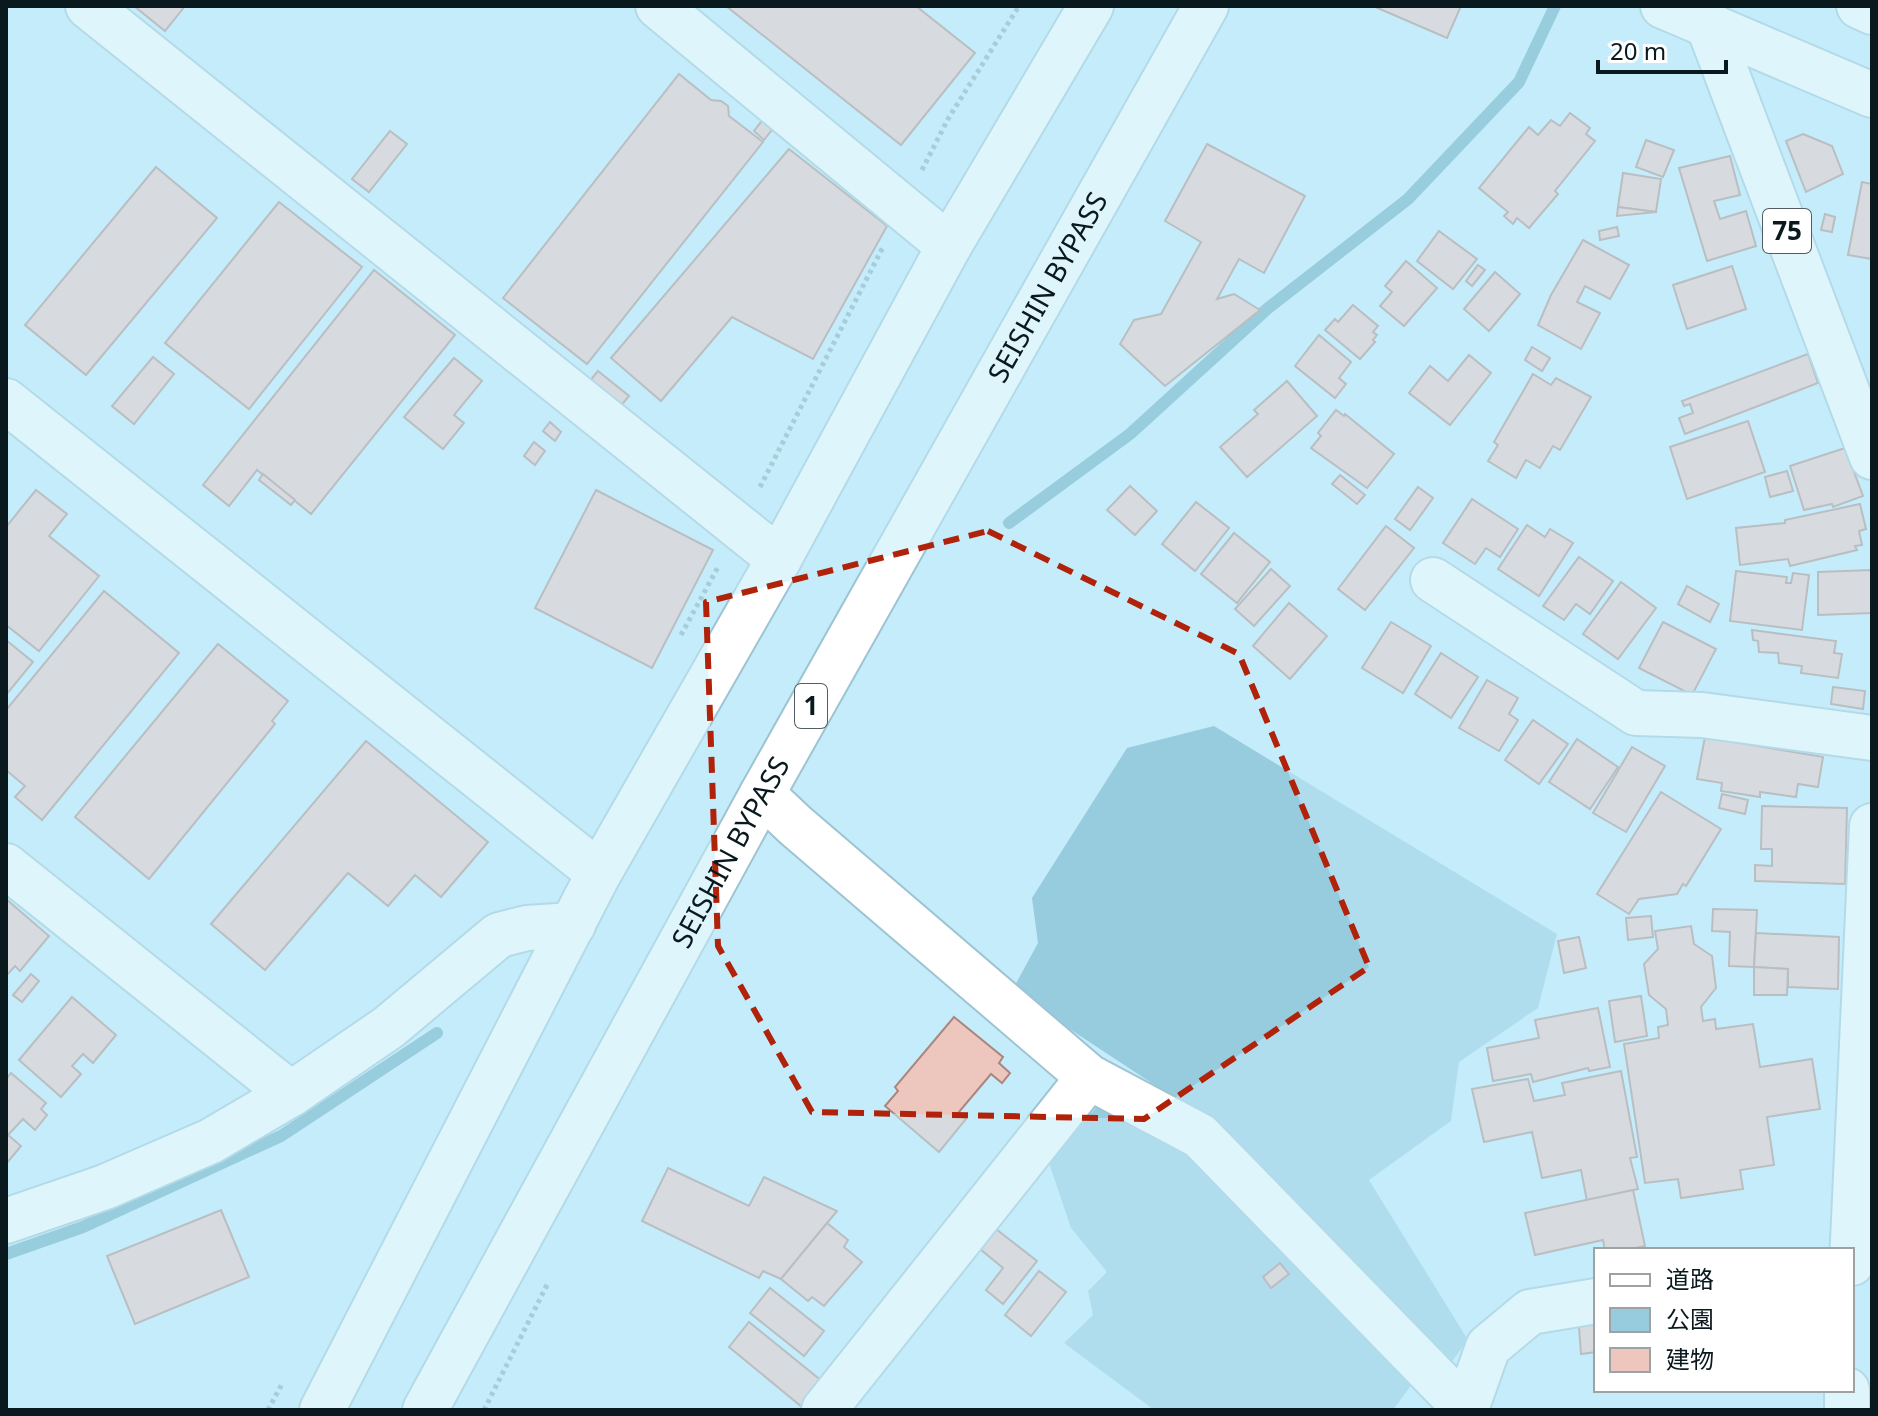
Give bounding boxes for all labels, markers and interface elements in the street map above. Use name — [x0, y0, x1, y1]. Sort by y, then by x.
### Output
scale bar — [1598, 24, 1726, 74]
text: 20 m — [1610, 34, 1666, 67]
street label: SEISHIN BYPASS — [978, 185, 1116, 389]
road number: 75 — [1763, 209, 1811, 253]
road number: 1 — [795, 684, 827, 728]
street label: SEISHIN BYPASS — [662, 749, 797, 954]
legend — [1594, 1248, 1854, 1392]
text: 道路 — [1666, 1262, 1714, 1295]
text: 公園 — [1666, 1302, 1714, 1335]
text: 建物 — [1666, 1342, 1714, 1375]

